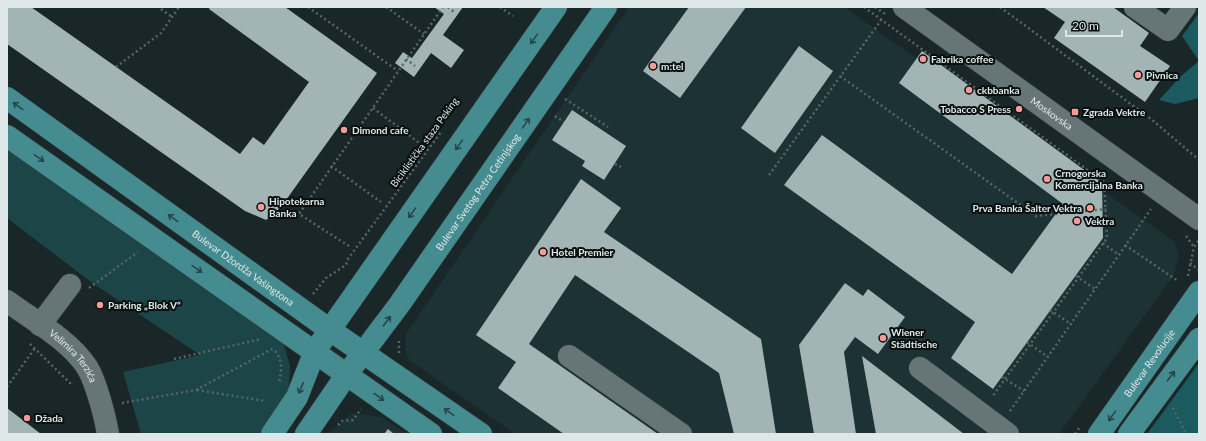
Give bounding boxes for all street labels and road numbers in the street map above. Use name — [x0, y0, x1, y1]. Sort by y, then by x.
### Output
street label: Moskovska — [1028, 94, 1075, 132]
street label: Biciklistička staza Peking — [387, 95, 461, 189]
street label: Bulevar Svetog Petra Cetinjskog — [433, 131, 522, 253]
street label: Bulevar Džordža Vašingtona — [190, 227, 297, 308]
street label: Velimira Terzića — [47, 327, 100, 384]
street label: Bulevar Revolucije — [1121, 327, 1177, 399]

